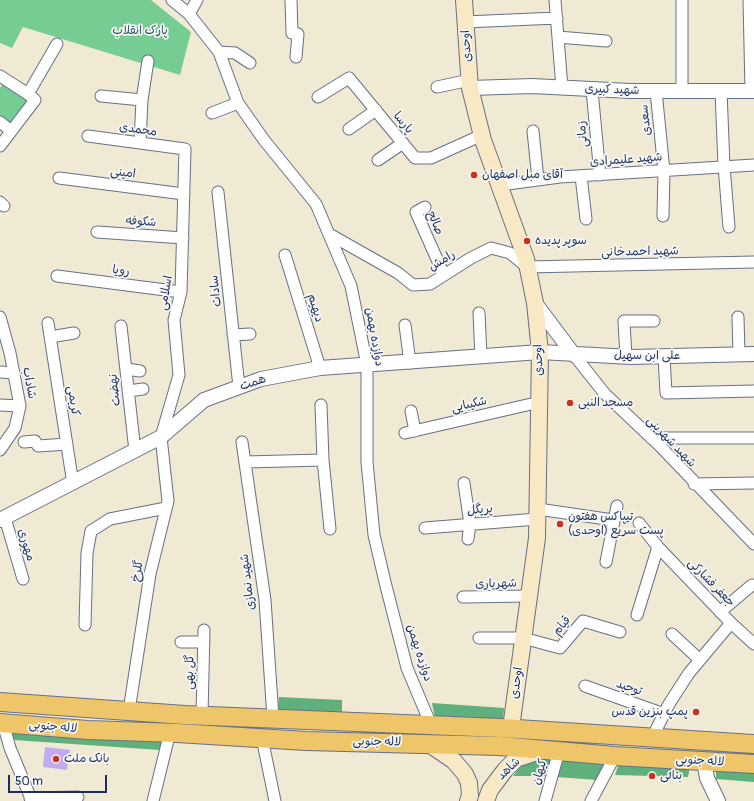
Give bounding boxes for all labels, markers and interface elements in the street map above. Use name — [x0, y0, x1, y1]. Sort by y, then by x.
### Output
park label: پارک انقلاب — [112, 24, 168, 38]
street label: اوحدی — [459, 30, 475, 62]
street label: شهید کبیری — [584, 82, 640, 98]
street label: سعدی — [637, 104, 655, 136]
street label: پارسا — [390, 109, 416, 137]
street label: محمدی — [118, 120, 158, 140]
street label: زمانی — [575, 120, 591, 148]
street label: شهید علیمرادی — [589, 150, 663, 170]
street label: امینی — [109, 164, 137, 182]
place label: آقای مبل اصفهان — [482, 168, 563, 182]
marker: آقای مبل اصفهان — [469, 170, 479, 180]
street label: صالح — [424, 209, 446, 237]
street label: شکوفه — [125, 214, 157, 230]
place label: سوپر پدیده — [535, 234, 587, 248]
marker: سوپر پدیده — [522, 236, 532, 246]
street label: شهید احمدخانی — [601, 244, 679, 260]
street label: رامش — [426, 247, 458, 275]
street label: رویا — [111, 263, 131, 279]
street label: سادات — [207, 274, 225, 308]
street label: اسلامی — [156, 275, 176, 311]
street label: دیهیم — [304, 292, 326, 324]
street label: دوازده بهمن — [362, 307, 386, 367]
street label: اوحدی — [531, 344, 547, 376]
street label: علی ابن سهیل — [614, 349, 680, 363]
street label: شاداب — [19, 366, 39, 400]
street label: همت — [238, 372, 268, 394]
street label: نهضت — [106, 373, 124, 407]
street label: کریمی — [64, 385, 82, 417]
street label: شکیبایی — [450, 394, 488, 416]
place label: مسجد النبی — [578, 396, 633, 410]
marker: مسجد النبی — [565, 398, 575, 408]
street label: شهید شهرینی — [643, 414, 699, 470]
street label: پریگل — [467, 502, 493, 518]
place label: تیپاکس هفتون (اوحدی) پست سریع — [568, 510, 664, 538]
marker: تیپاکس هفتون (اوحدی) پست سریع — [555, 519, 565, 529]
street label: مهوری — [14, 527, 38, 563]
street label: شهید نمازی — [237, 553, 259, 611]
street label: جعفر فشارکی — [684, 556, 738, 610]
street label: گلرخ — [129, 559, 147, 583]
street label: شهریاری — [475, 576, 517, 592]
street label: قیام — [550, 613, 574, 639]
street label: دوازده بهمن — [403, 623, 435, 683]
street label: گل بهی — [182, 654, 198, 690]
street label: اوحدی — [508, 666, 526, 700]
street label: توحید — [614, 677, 644, 699]
place label: پمپ بنزین قدس — [612, 705, 688, 719]
marker: پمپ بنزین قدس — [691, 707, 701, 717]
street label: لاله جنوبی — [28, 718, 78, 736]
street label: لاله جنوبی — [352, 734, 402, 750]
place label: بانک ملت — [64, 752, 110, 766]
street label: لاله جنوبی — [675, 753, 725, 769]
marker: بانک ملت — [51, 754, 61, 764]
street label: شاهد — [495, 755, 523, 783]
street label: کیهان — [529, 757, 551, 787]
scale bar — [10, 767, 109, 793]
place label: بنائی — [660, 769, 682, 783]
marker: بنائی — [647, 771, 657, 781]
text: 50 m — [15, 774, 43, 789]

